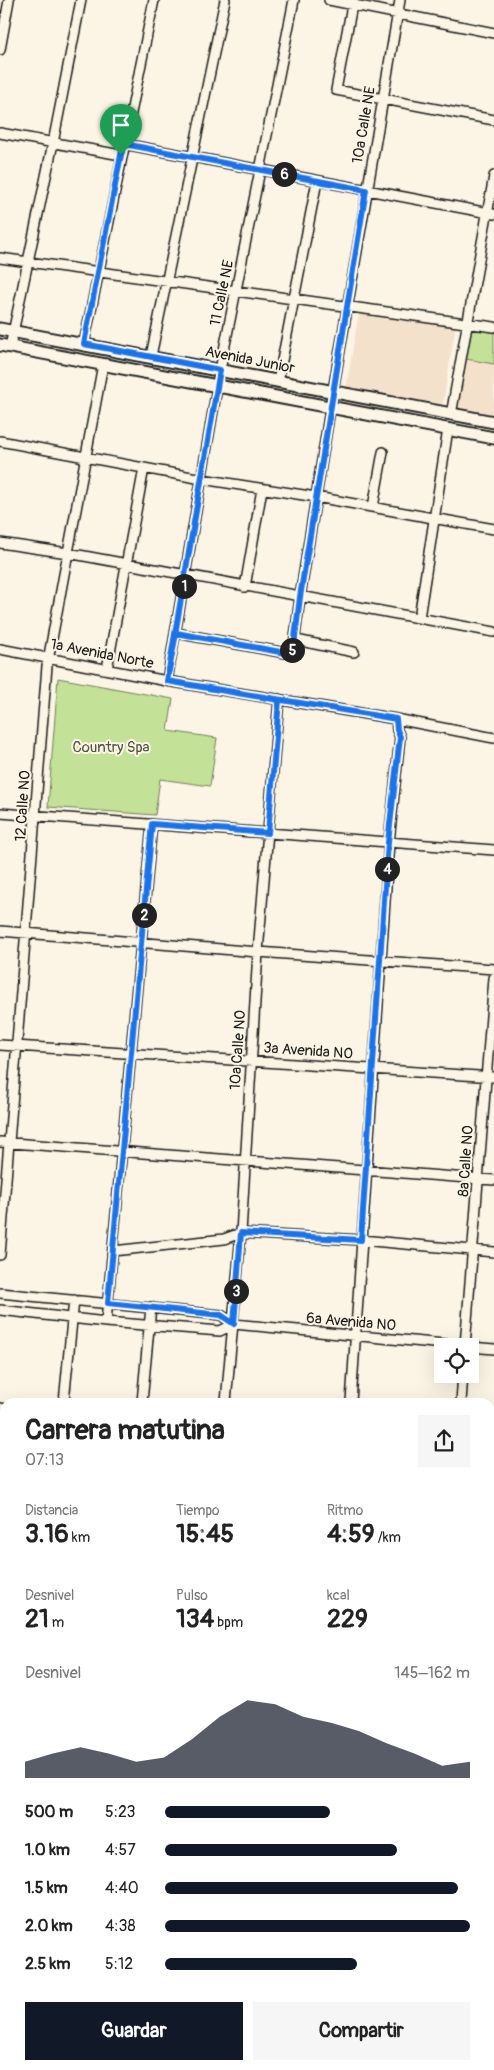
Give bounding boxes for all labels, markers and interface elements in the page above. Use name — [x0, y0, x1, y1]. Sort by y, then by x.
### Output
street label: 10a Calle NE — [348, 85, 380, 165]
pin — [100, 104, 142, 155]
icon: arrive — [107, 111, 135, 139]
pin: 6 — [272, 162, 296, 186]
text: 6 — [280, 166, 289, 183]
street label: 11 Calle NE — [206, 258, 238, 328]
street label: Avenida Junior — [204, 342, 297, 378]
pin: 1 — [172, 574, 196, 598]
text: 1 — [182, 578, 187, 595]
street label: 1a Avenida Norte — [49, 635, 156, 673]
pin: 5 — [280, 638, 304, 662]
text: 5 — [289, 642, 296, 659]
park label: Country Spa — [72, 738, 150, 757]
street label: 12 Calle NO — [11, 770, 35, 842]
pin: 4 — [374, 856, 400, 882]
text: 4 — [383, 861, 392, 878]
pin: 2 — [132, 902, 156, 928]
text: 2 — [141, 907, 148, 924]
street label: 10a Calle NO — [226, 1009, 250, 1091]
street label: 3a Avenida NO — [263, 1038, 353, 1064]
street label: 8a Calle NO — [454, 1125, 478, 1197]
pin: 3 — [224, 1278, 248, 1304]
text: 3 — [233, 1283, 240, 1300]
street label: 6a Avenida NO — [305, 1309, 397, 1335]
map controls — [434, 1338, 479, 1383]
button: locate — [434, 1338, 479, 1383]
text: Carrera matutina — [25, 1413, 225, 1448]
button: share — [418, 1415, 470, 1467]
text: 07:13 — [25, 1450, 64, 1470]
text: Distancia — [25, 1502, 78, 1519]
text: Tiempo — [176, 1502, 220, 1519]
text: Ritmo — [327, 1502, 363, 1519]
text: 3.16 — [25, 1519, 69, 1550]
text: 15:45 — [176, 1519, 234, 1550]
text: 4:59 — [327, 1519, 375, 1550]
text: km — [69, 1529, 90, 1546]
text: /km — [375, 1529, 401, 1546]
text: Desnivel — [25, 1587, 74, 1604]
text: Pulso — [176, 1587, 208, 1604]
text: kcal — [327, 1587, 350, 1604]
text: 21 — [25, 1604, 49, 1635]
text: 134 — [176, 1604, 214, 1635]
text: 229 — [327, 1604, 368, 1635]
text: m — [49, 1614, 64, 1631]
text: bpm — [214, 1614, 243, 1631]
text: Desnivel — [25, 1663, 81, 1683]
text: 145–162 m — [394, 1663, 470, 1683]
text: 500 m — [25, 1802, 73, 1822]
text: 5:23 — [105, 1802, 135, 1822]
text: 1.0 km — [25, 1840, 70, 1860]
text: 4:57 — [105, 1840, 136, 1860]
text: 1.5 km — [25, 1878, 68, 1898]
text: 4:40 — [105, 1878, 139, 1898]
text: 2.0 km — [25, 1916, 73, 1936]
text: 4:38 — [105, 1916, 136, 1936]
text: 2.5 km — [25, 1954, 70, 1974]
text: 5:12 — [105, 1954, 133, 1974]
button: Guardar — [25, 2002, 243, 2060]
button: Compartir — [253, 2002, 470, 2060]

